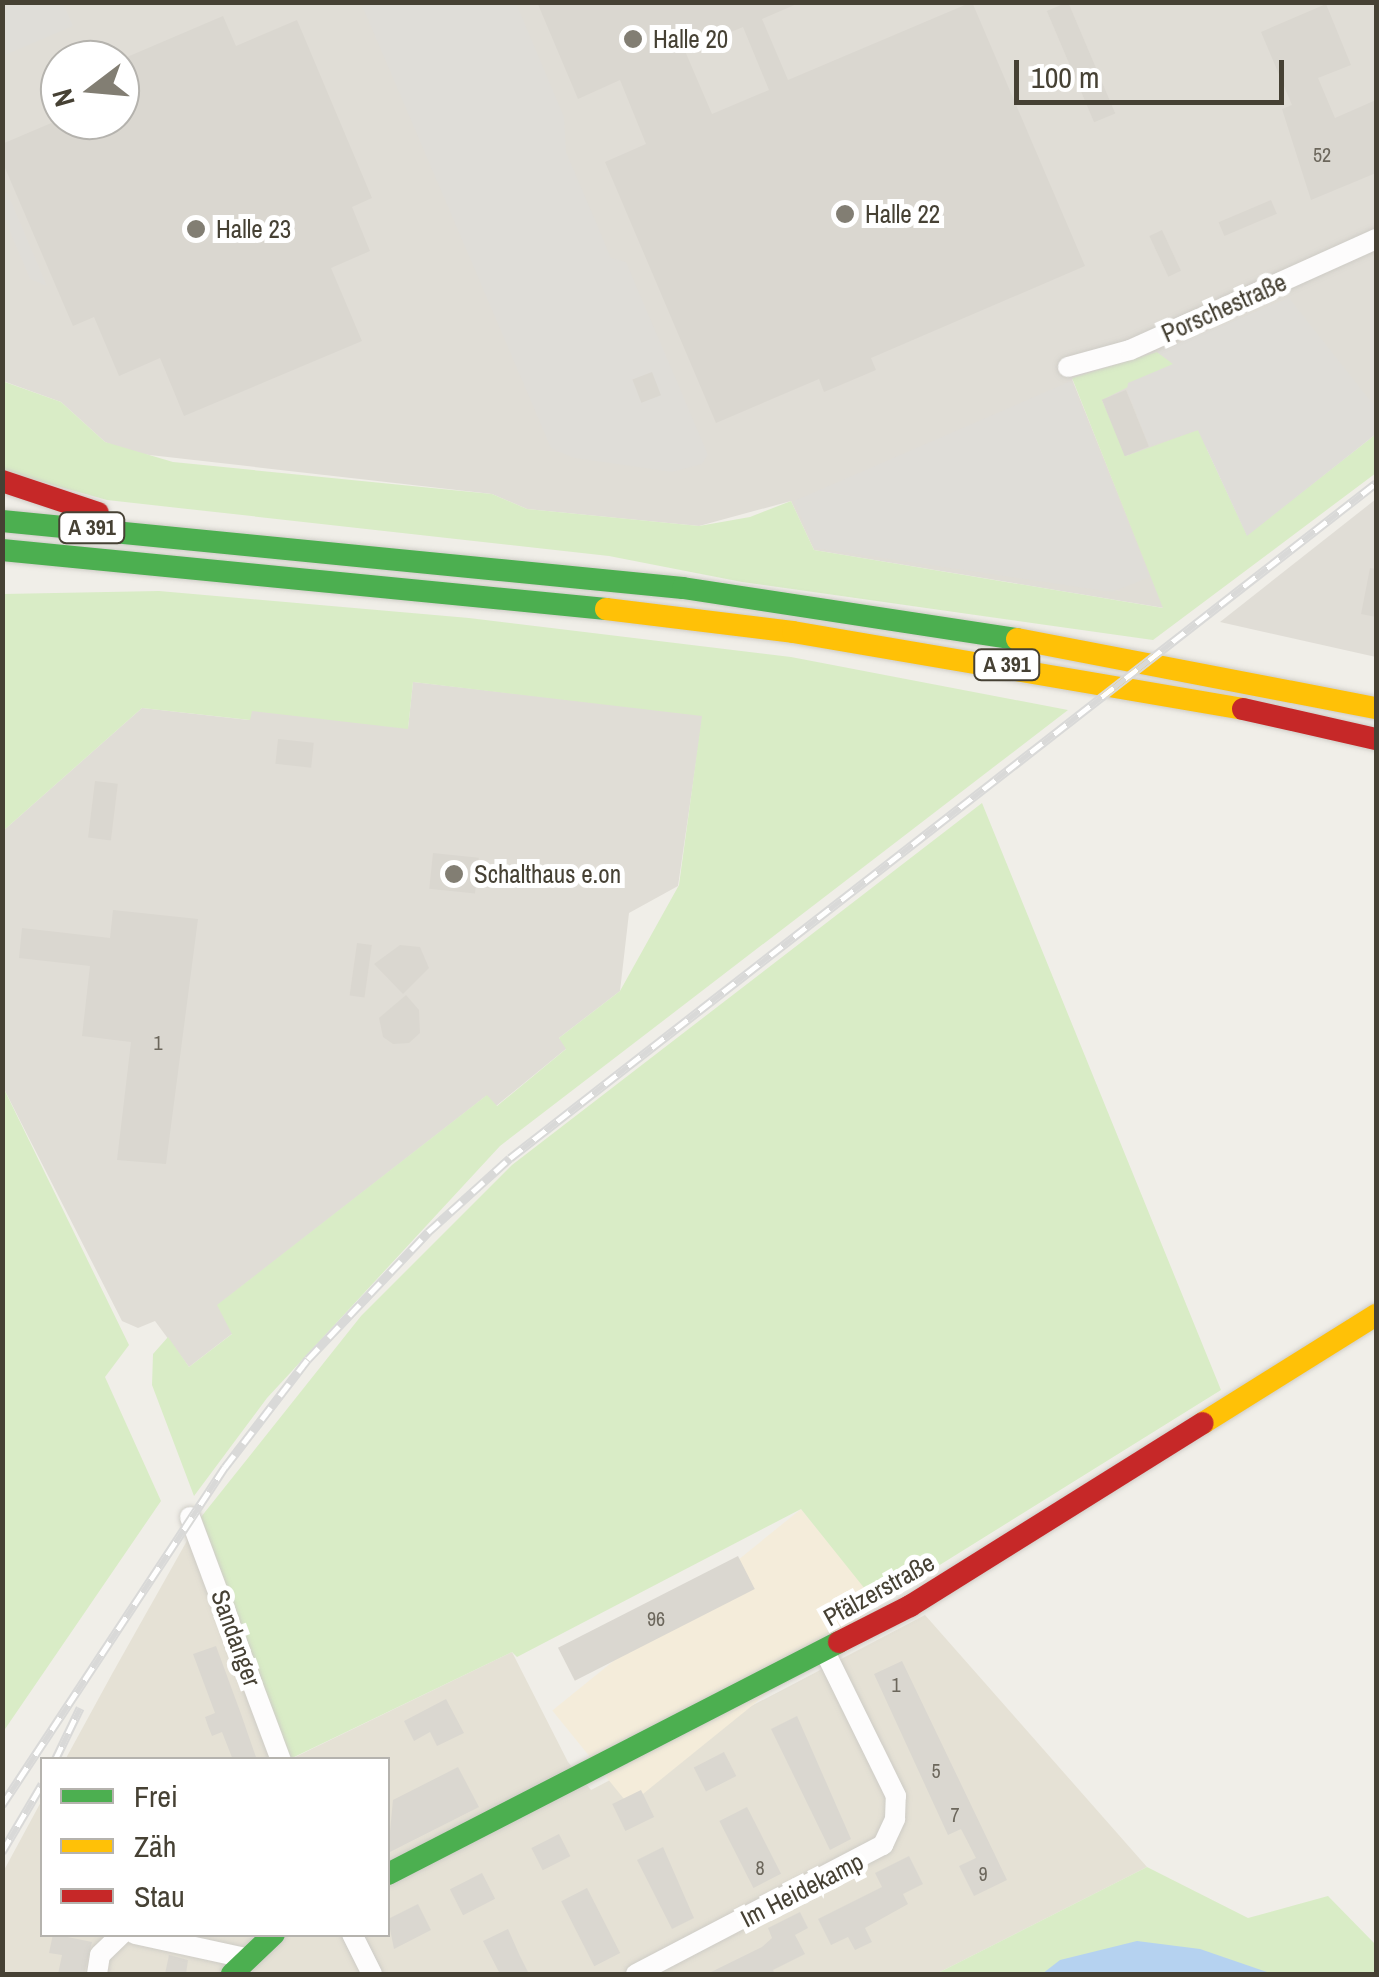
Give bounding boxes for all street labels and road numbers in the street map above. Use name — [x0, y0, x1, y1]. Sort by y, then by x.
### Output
street label: Porschestraße — [1157, 267, 1291, 349]
road number: A 391 — [57, 511, 127, 545]
road number: A 391 — [972, 648, 1042, 682]
street label: Pfälzerstraße — [818, 1547, 940, 1633]
street label: Sandanger — [205, 1586, 267, 1690]
street label: Im Heidekamp — [736, 1846, 868, 1934]

